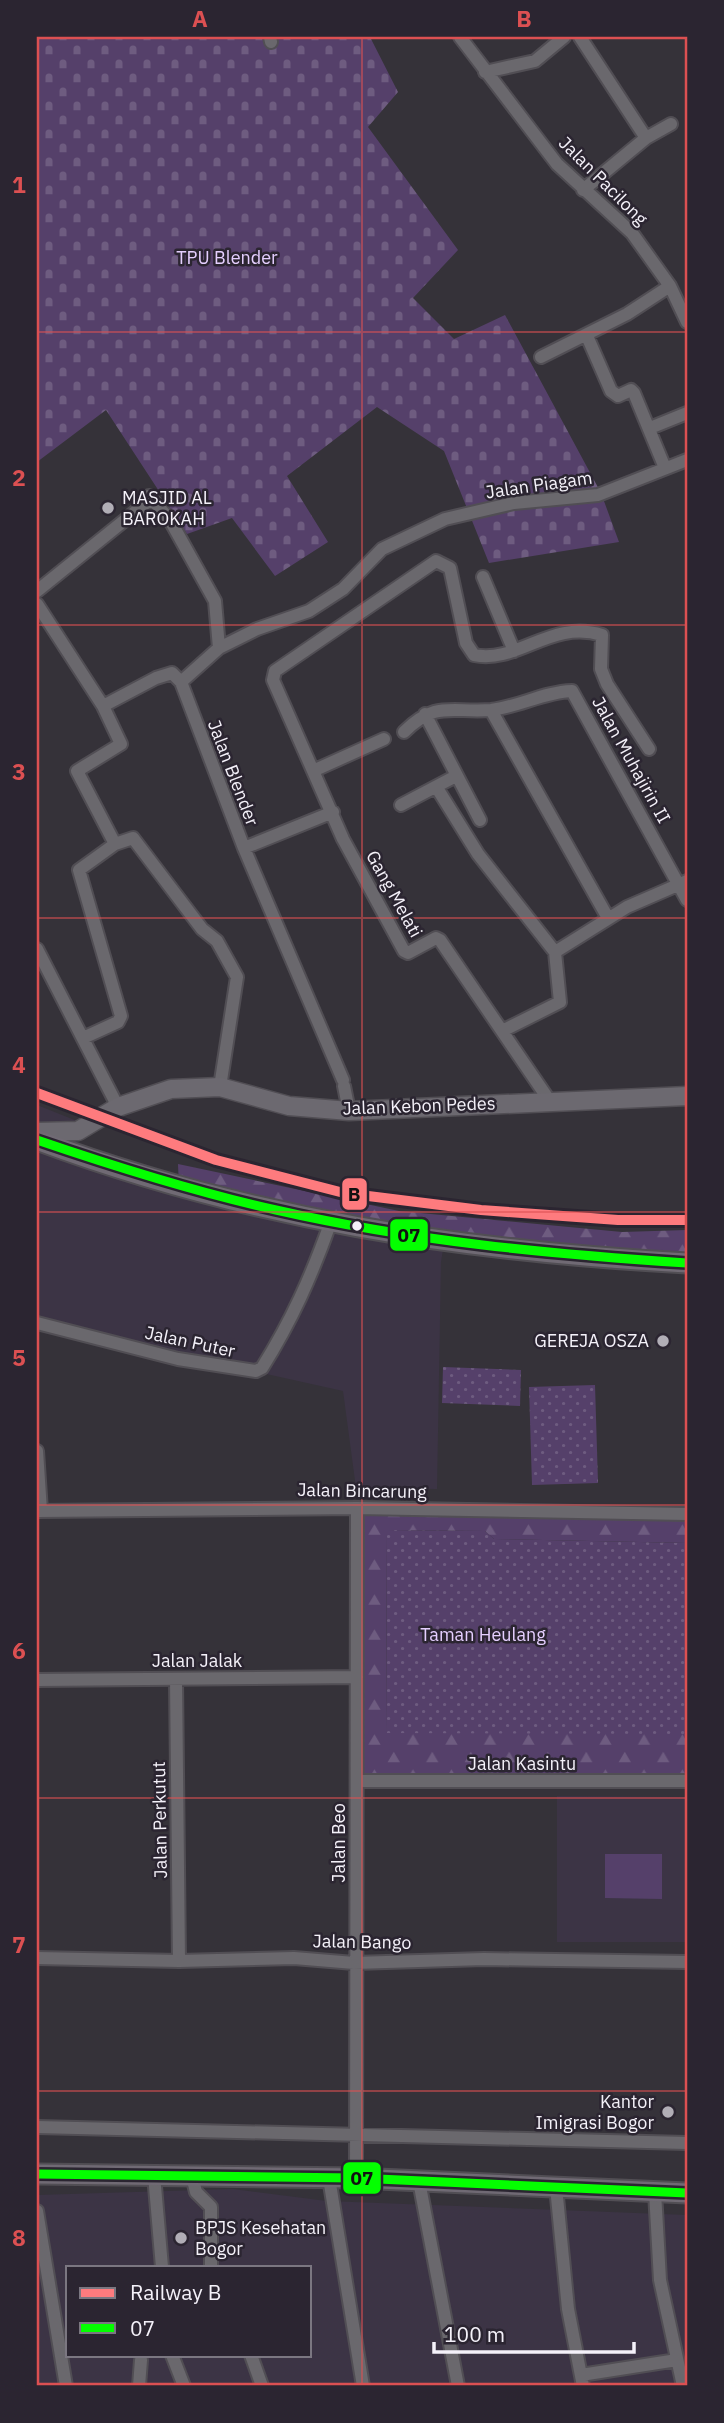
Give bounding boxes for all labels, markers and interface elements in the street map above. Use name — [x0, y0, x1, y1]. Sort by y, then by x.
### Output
text: A — [192, 3, 208, 33]
text: B — [516, 3, 532, 33]
street label: Jalan Pacilong — [554, 131, 653, 230]
text: 1 — [12, 169, 26, 199]
park label: TPU Blender — [176, 246, 278, 269]
text: 2 — [12, 462, 26, 492]
street label: Jalan Piagam — [484, 466, 594, 503]
place label: MASJID AL BAROKAH — [122, 486, 212, 530]
marker: MASJID AL BAROKAH — [100, 500, 116, 516]
street label: Jalan Muhajirin II — [587, 692, 676, 827]
street label: Jalan Blender — [203, 717, 264, 829]
text: 3 — [12, 756, 26, 786]
street label: Gang Melati — [361, 846, 428, 941]
text: 4 — [12, 1049, 26, 1079]
street label: Jalan Kebon Pedes — [342, 1091, 496, 1120]
line badge: B — [341, 1177, 368, 1211]
text: B — [348, 1182, 360, 1206]
line badge: 07 — [389, 1218, 429, 1252]
unlabelled marker — [350, 1219, 364, 1233]
text: 07 — [398, 1223, 420, 1247]
street label: Jalan Puter — [143, 1321, 238, 1362]
place label: GEREJA OSZA — [534, 1329, 649, 1352]
marker: GEREJA OSZA — [655, 1333, 671, 1349]
text: 5 — [12, 1342, 26, 1372]
street label: Jalan Bincarung — [297, 1478, 427, 1503]
park label: Taman Heulang — [420, 1623, 546, 1646]
text: 6 — [12, 1635, 26, 1665]
street label: Jalan Jalak — [152, 1649, 243, 1672]
street label: Jalan Kasintu — [468, 1752, 576, 1775]
street label: Jalan Perkutut — [147, 1761, 172, 1879]
street label: Jalan Beo — [327, 1803, 350, 1883]
text: 7 — [12, 1929, 26, 1959]
street label: Jalan Bango — [312, 1929, 412, 1954]
place label: Kantor Imigrasi Bogor — [536, 2090, 654, 2134]
marker: Kantor Imigrasi Bogor — [660, 2104, 676, 2120]
line badge: 07 — [342, 2161, 382, 2195]
text: 07 — [351, 2166, 373, 2190]
place label: BPJS Kesehatan Bogor — [195, 2216, 326, 2260]
text: 8 — [12, 2222, 26, 2252]
marker: BPJS Kesehatan Bogor — [173, 2230, 189, 2246]
legend — [66, 2266, 312, 2356]
text: Railway B — [130, 2278, 222, 2306]
scale bar — [434, 2311, 633, 2355]
text: 07 — [130, 2314, 155, 2342]
text: 100 m — [444, 2320, 505, 2348]

